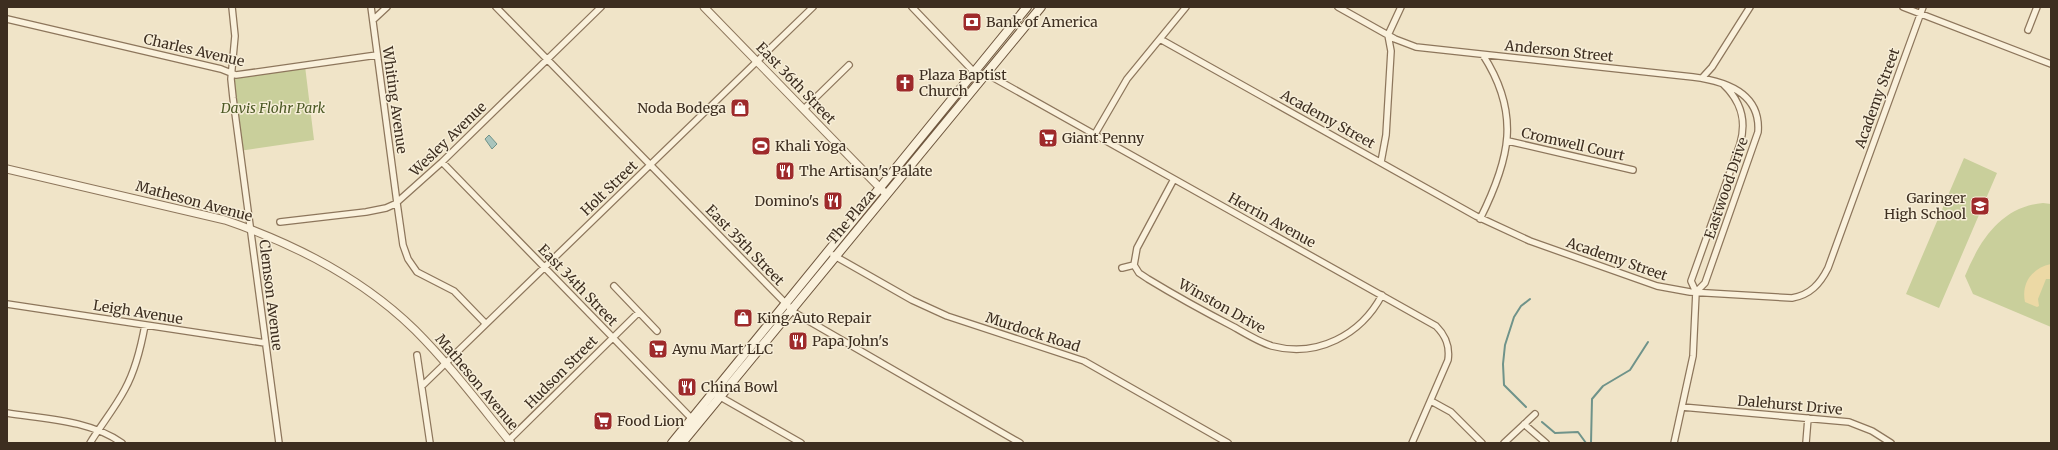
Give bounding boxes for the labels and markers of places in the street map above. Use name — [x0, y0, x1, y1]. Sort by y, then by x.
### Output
bank icon: Bank of America — [961, 11, 983, 33]
place label: Bank of America — [986, 13, 1098, 31]
place label: Plaza Baptist Church — [919, 66, 1007, 100]
church icon: Plaza Baptist Church — [894, 72, 916, 94]
shop icon: Noda Bodega — [729, 97, 751, 119]
place label: Noda Bodega — [637, 99, 726, 117]
supermarket icon: Giant Penny — [1037, 127, 1059, 149]
place label: Giant Penny — [1062, 129, 1145, 147]
sports icon: Khali Yoga — [750, 135, 772, 157]
place label: Khali Yoga — [775, 137, 847, 155]
restaurant icon: The Artisan's Palate — [774, 160, 796, 182]
place label: The Artisan's Palate — [799, 162, 932, 180]
place label: Garinger High School — [1884, 189, 1967, 223]
restaurant icon: Domino's — [822, 190, 844, 212]
place label: Domino's — [755, 192, 819, 210]
school or university icon: Garinger High School — [1969, 195, 1991, 217]
shop icon: King Auto Repair — [732, 307, 754, 329]
place label: King Auto Repair — [757, 309, 871, 327]
restaurant icon: Papa John's — [787, 330, 809, 352]
place label: Papa John's — [812, 332, 889, 350]
supermarket icon: Aynu Mart LLC — [647, 338, 669, 360]
place label: Aynu Mart LLC — [671, 340, 773, 358]
restaurant icon: China Bowl — [676, 376, 698, 398]
place label: China Bowl — [701, 378, 779, 396]
supermarket icon: Food Lion — [592, 410, 614, 432]
place label: Food Lion — [617, 412, 684, 430]

